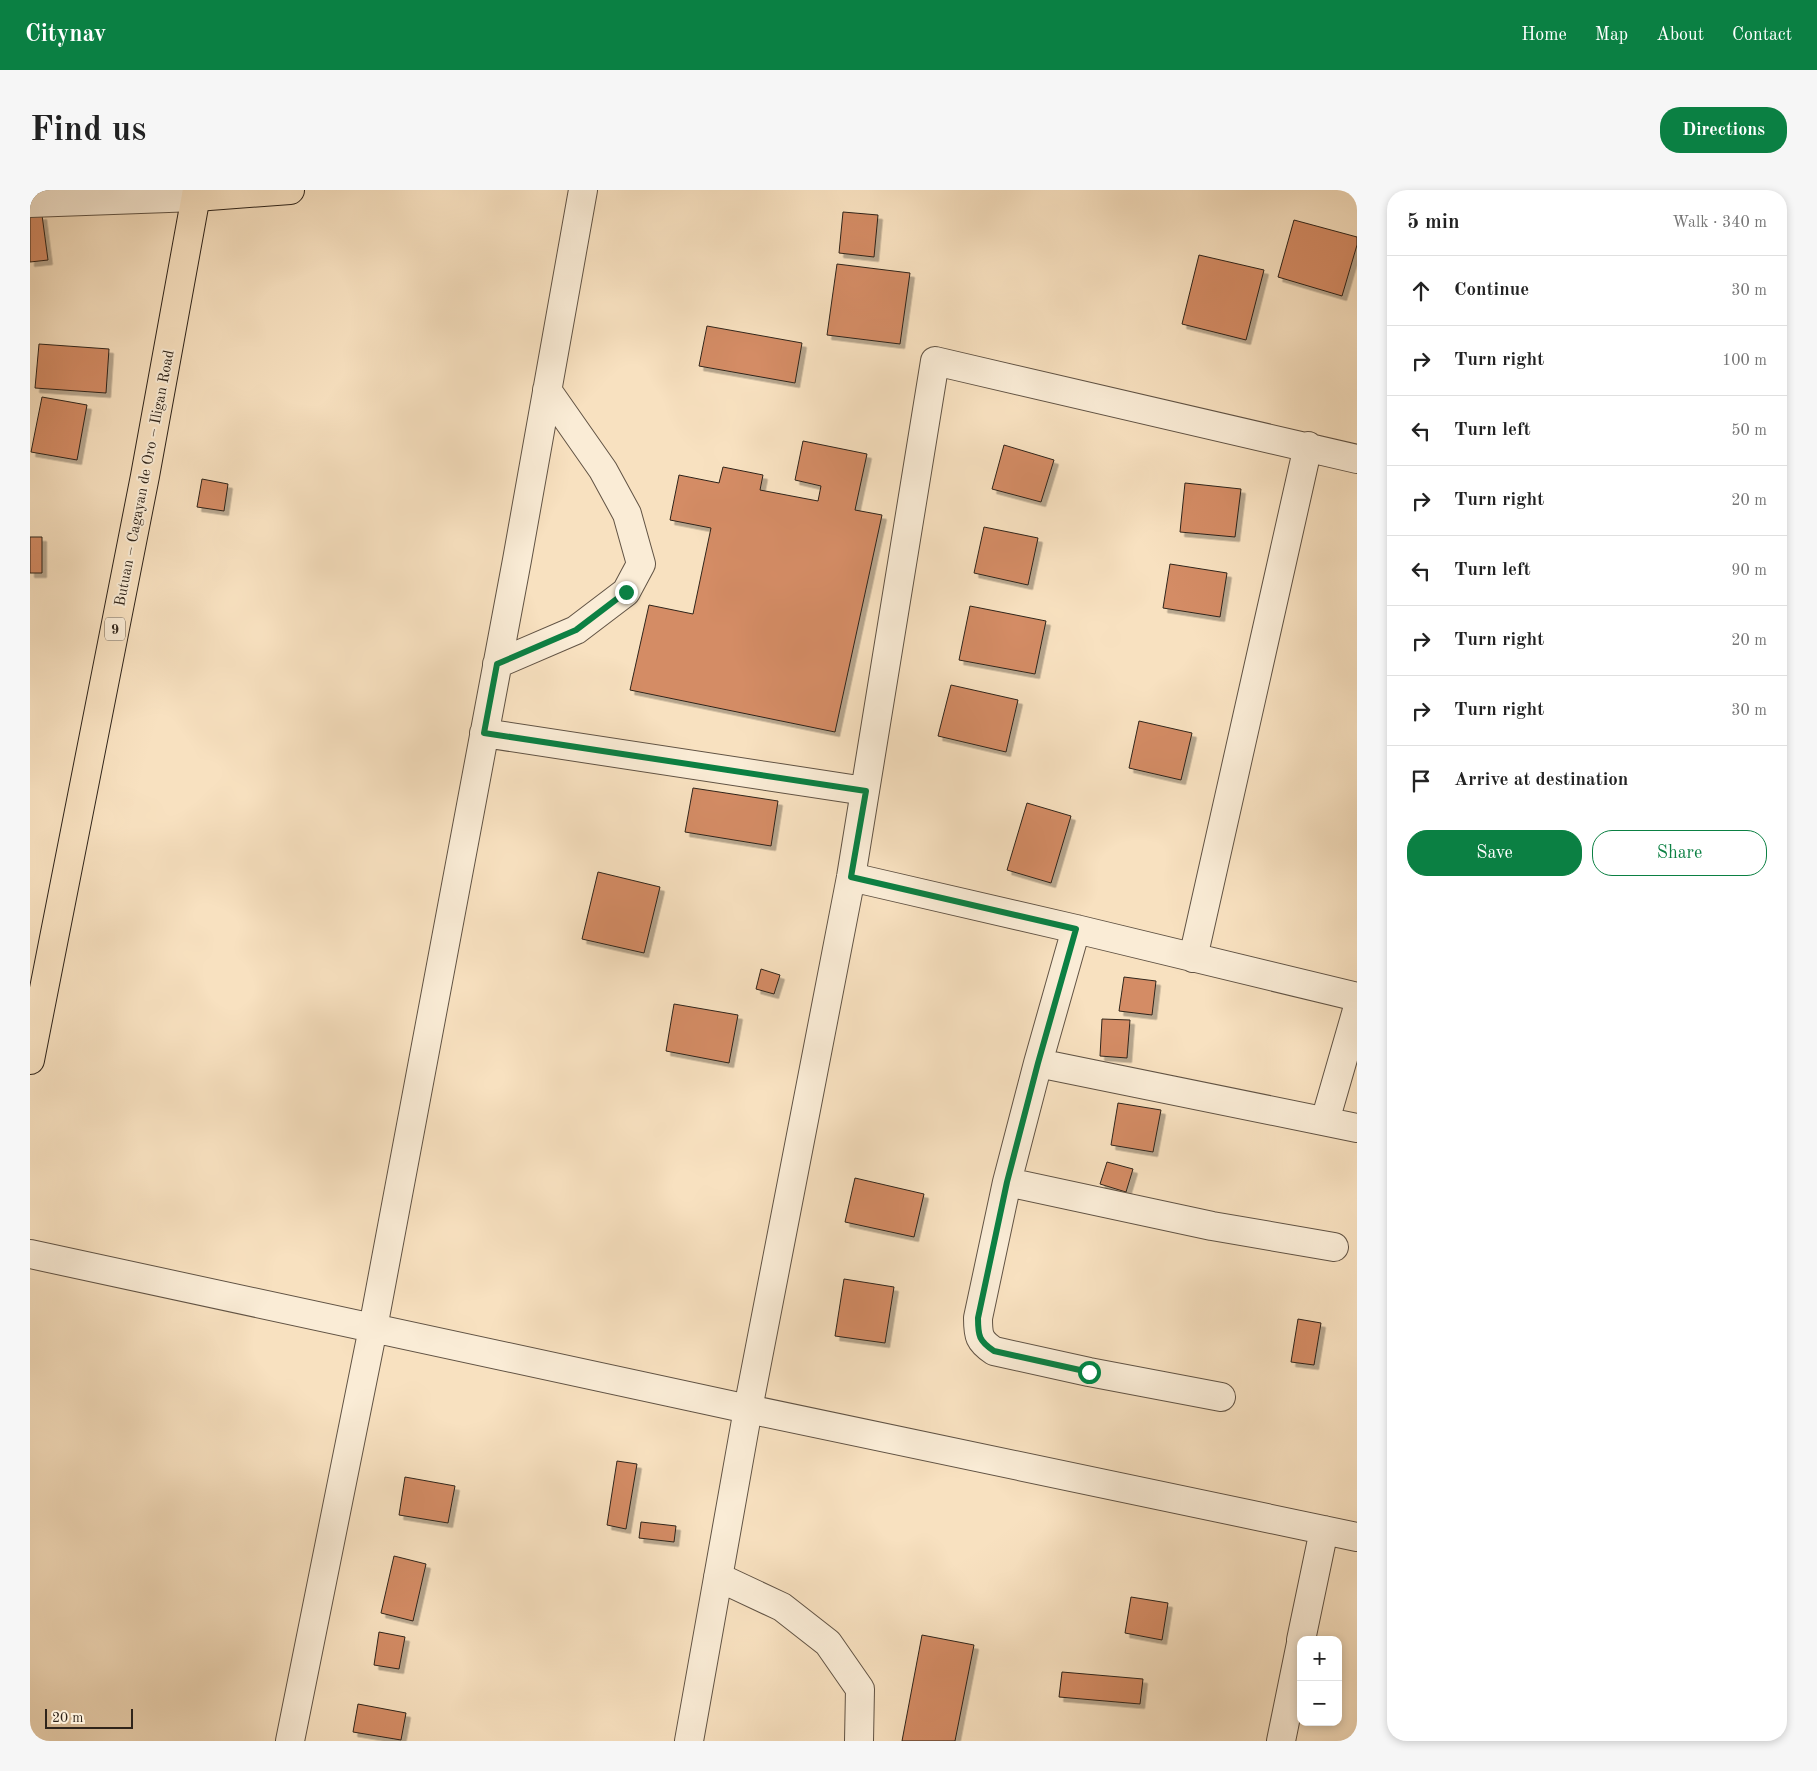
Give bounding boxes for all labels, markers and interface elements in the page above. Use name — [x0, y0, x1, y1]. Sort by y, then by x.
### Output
text: Citynav — [25, 23, 106, 47]
text: Home — [1521, 26, 1567, 44]
text: Map — [1595, 26, 1628, 44]
text: About — [1656, 26, 1704, 44]
text: Contact — [1732, 26, 1792, 44]
button: Directions — [1660, 107, 1787, 153]
text: Find us — [30, 113, 146, 148]
text: 5 min — [1407, 212, 1460, 233]
text: Walk · 340 m — [1672, 215, 1767, 231]
icon: ahead — [1407, 277, 1435, 305]
text: Continue — [1454, 281, 1529, 300]
text: 30 m — [1731, 283, 1767, 299]
icon: right — [1407, 347, 1435, 375]
street label: Butuan – Cagayan de Oro – Iligan Road — [113, 349, 178, 608]
text: Turn right — [1454, 351, 1544, 370]
text: 100 m — [1722, 353, 1767, 369]
icon: left — [1407, 417, 1435, 445]
text: Turn left — [1454, 421, 1531, 440]
text: 50 m — [1731, 423, 1767, 439]
icon: right — [1407, 487, 1435, 515]
text: Turn right — [1454, 491, 1544, 510]
text: 20 m — [1731, 493, 1767, 509]
icon: left — [1407, 557, 1435, 585]
text: Turn left — [1454, 561, 1531, 580]
text: 90 m — [1731, 563, 1767, 579]
route end — [615, 581, 638, 604]
road number: 9 — [105, 618, 125, 640]
icon: right — [1407, 627, 1435, 655]
text: Turn right — [1454, 631, 1544, 650]
text: 20 m — [1731, 633, 1767, 649]
icon: right — [1407, 697, 1435, 725]
text: Turn right — [1454, 701, 1544, 720]
text: 30 m — [1731, 703, 1767, 719]
icon: arrive — [1407, 767, 1435, 795]
text: Arrive at destination — [1454, 771, 1628, 790]
button: Save — [1407, 830, 1582, 876]
button: Share — [1592, 830, 1767, 876]
route start — [1078, 1361, 1101, 1384]
map controls — [1297, 1636, 1342, 1726]
button: + — [1297, 1636, 1342, 1681]
button: − — [1297, 1681, 1342, 1726]
scale bar — [45, 1706, 132, 1729]
text: 20 m — [52, 1711, 83, 1725]

